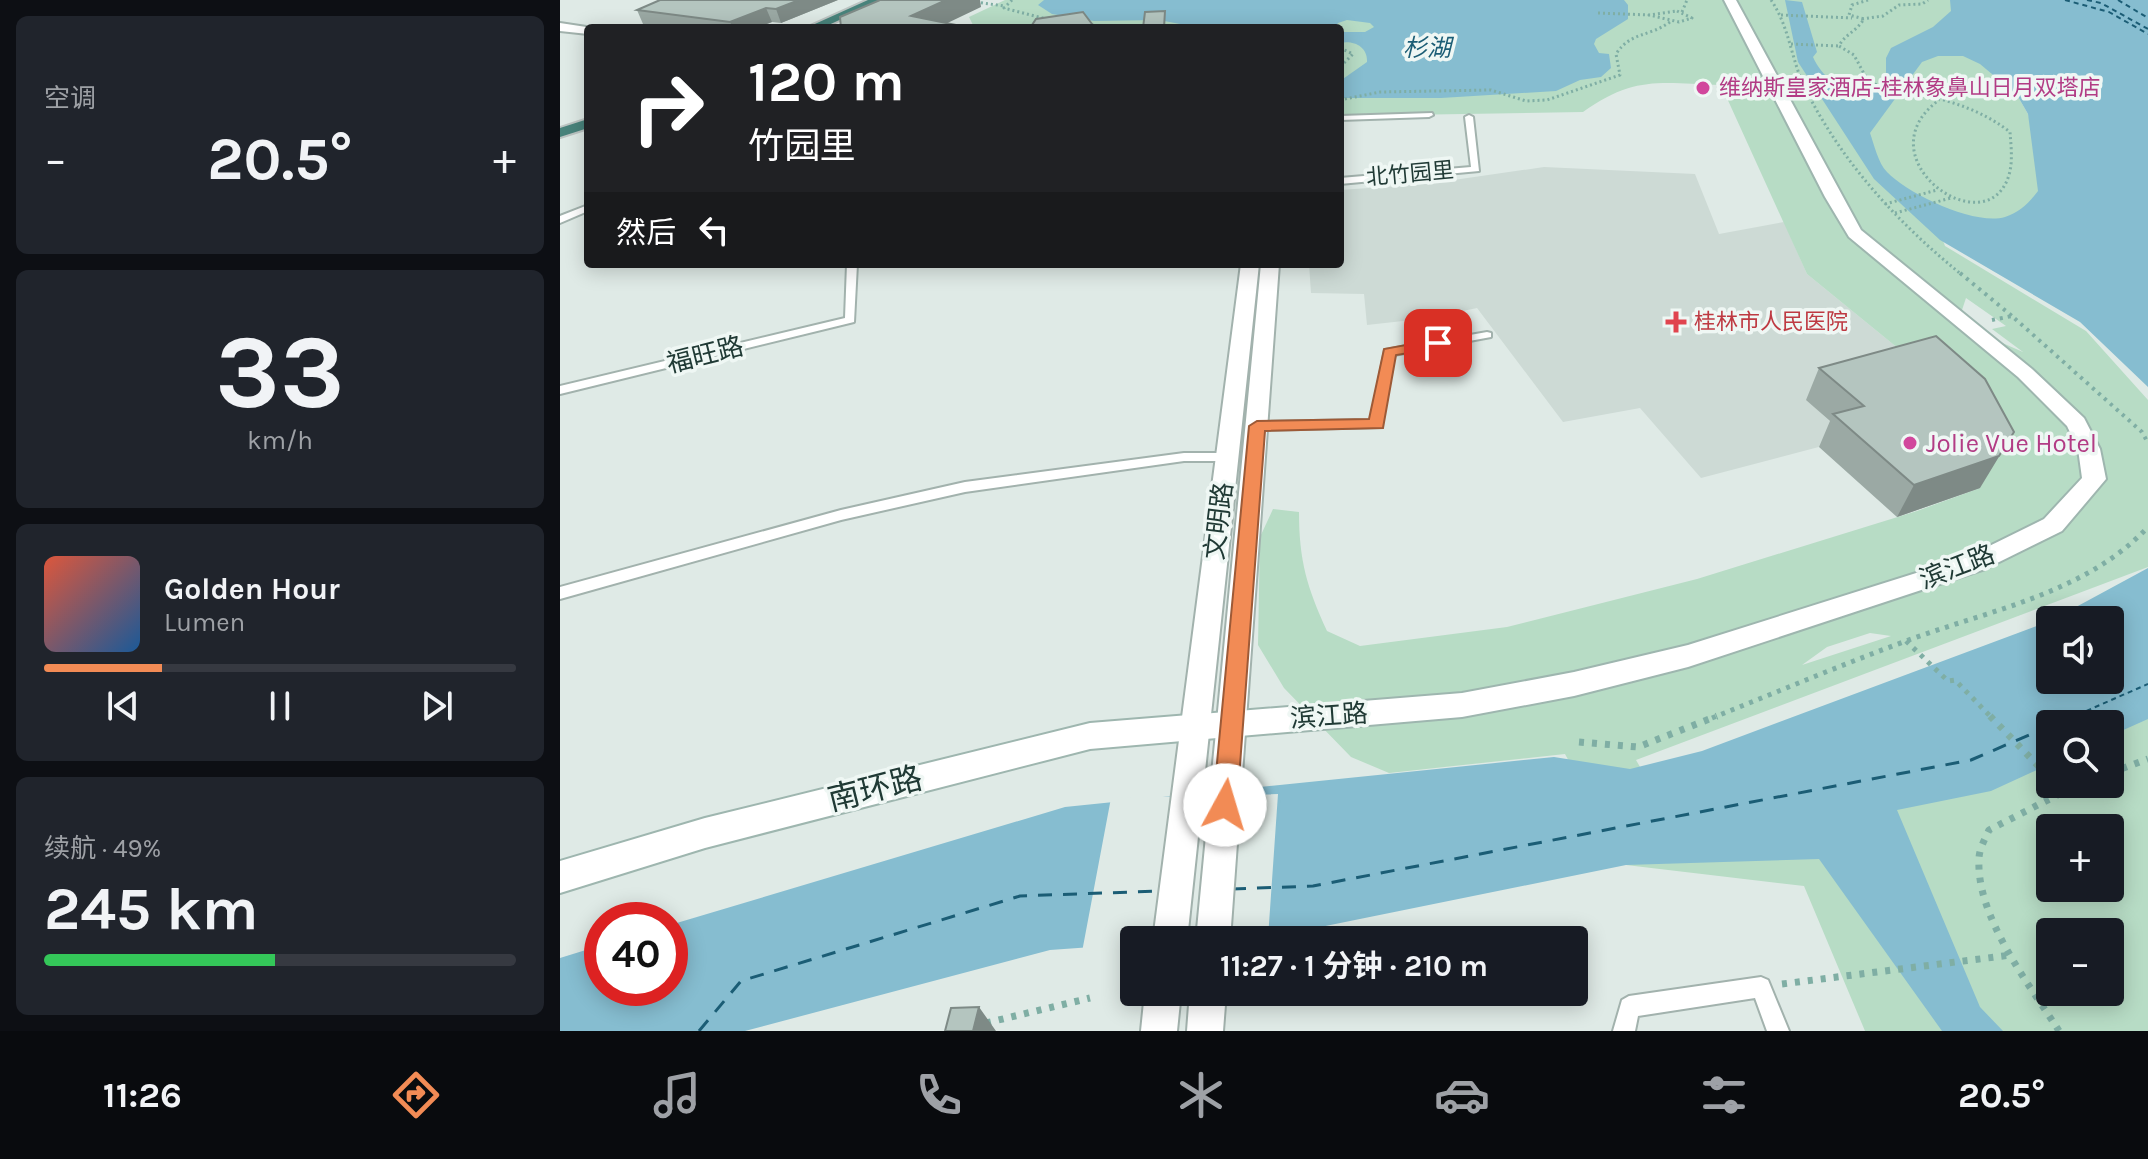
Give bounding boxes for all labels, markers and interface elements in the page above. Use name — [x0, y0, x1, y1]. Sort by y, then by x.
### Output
water label: 杉湖 — [1403, 34, 1455, 62]
text: 120 m — [748, 49, 905, 114]
icon: right — [616, 56, 720, 160]
place label: 维纳斯皇家酒店-桂林象鼻山日月双塔店 — [1719, 75, 2101, 101]
marker: 维纳斯皇家酒店-桂林象鼻山日月双塔店 — [1694, 79, 1712, 97]
text: 空调 — [44, 83, 96, 114]
text: 20.5° — [207, 124, 353, 194]
text: 竹园里 — [748, 125, 856, 167]
text: − — [44, 134, 67, 185]
text: + — [493, 134, 516, 185]
street label: 北竹园里 — [1365, 157, 1455, 191]
icon: left — [692, 208, 736, 252]
text: 然后 — [616, 215, 676, 251]
pin — [1404, 309, 1472, 377]
place label: 桂林市人民医院 — [1694, 309, 1848, 335]
marker: 桂林市人民医院 — [1665, 311, 1687, 333]
text: 33 — [215, 312, 345, 433]
icon: arrive — [1416, 321, 1460, 365]
street label: 福旺路 — [663, 331, 747, 379]
text: km/h — [247, 425, 313, 456]
place label: Jolie Vue Hotel — [1926, 428, 2097, 459]
marker: Jolie Vue Hotel — [1901, 434, 1919, 452]
street label: 文明路 — [1199, 480, 1239, 562]
street label: 滨江路 — [1915, 539, 1999, 595]
text: Golden Hour — [164, 571, 340, 607]
map controls — [2036, 606, 2124, 1006]
button: sound — [2036, 606, 2124, 694]
text: Lumen — [164, 607, 245, 638]
icon: previous — [101, 684, 145, 728]
icon: pause — [258, 684, 302, 728]
icon: next — [415, 684, 459, 728]
street label: 滨江路 — [1289, 698, 1369, 734]
button: search — [2036, 710, 2124, 798]
street label: 南环路 — [824, 759, 926, 819]
position arrow — [1183, 763, 1267, 847]
button: + — [2036, 814, 2124, 902]
text: 续航 · 49% — [44, 833, 161, 864]
text: 245 km — [44, 874, 259, 944]
speed limit sign: 40 — [584, 902, 688, 1006]
button: − — [2036, 918, 2124, 1006]
text: 11:27 · 1 分钟 · 210 m — [1220, 948, 1488, 984]
icon: directions — [388, 1067, 444, 1123]
icon: music — [649, 1067, 705, 1123]
icon: phone — [911, 1067, 967, 1123]
icon: climate — [1173, 1067, 1229, 1123]
icon: car — [1434, 1067, 1490, 1123]
icon: filters — [1696, 1067, 1752, 1123]
text: 11:26 — [103, 1074, 182, 1116]
text: 20.5° — [1958, 1074, 2045, 1116]

